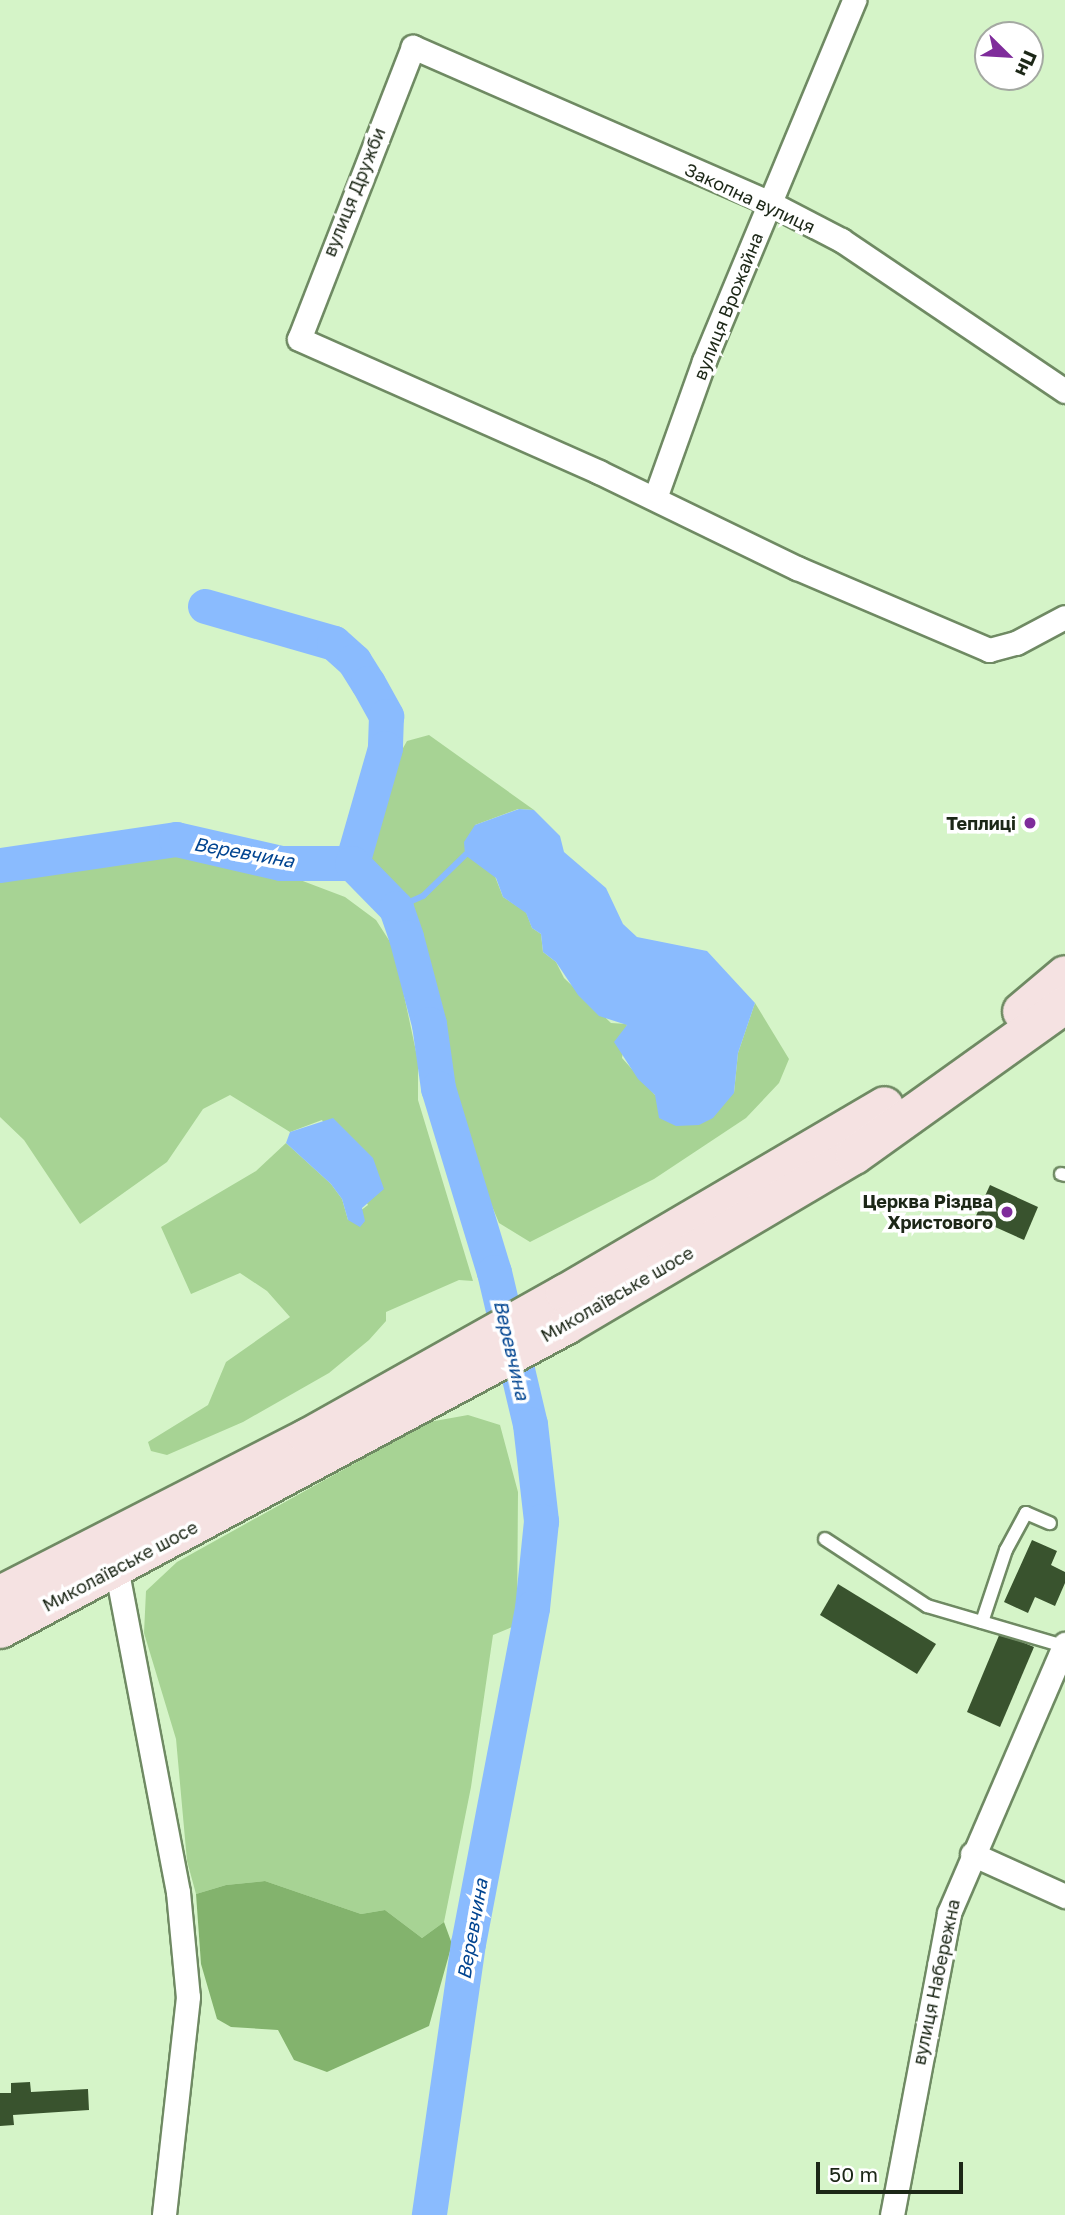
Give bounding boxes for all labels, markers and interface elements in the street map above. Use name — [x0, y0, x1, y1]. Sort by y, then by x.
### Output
north arrow — [974, 21, 1044, 91]
text: Пн — [1011, 47, 1043, 80]
street label: вулиця Дружби — [318, 124, 390, 260]
street label: Закопна вулиця — [681, 158, 819, 238]
street label: вулиця Врожайна — [689, 229, 767, 383]
place label: Теплиці — [946, 812, 1016, 834]
marker: Теплиці — [1022, 815, 1038, 831]
water label: Веревчина — [192, 832, 296, 872]
place label: Церква Різдва Христового — [862, 1191, 993, 1234]
marker: Церква Різдва Христового — [999, 1204, 1015, 1220]
street label: Миколаївське шосе — [537, 1242, 697, 1346]
water label: Веревчина — [489, 1298, 535, 1402]
street label: Миколаївське шосе — [39, 1516, 201, 1616]
water label: Веревчина — [452, 1877, 492, 1981]
street label: вулиця Набережна — [908, 1897, 964, 2067]
scale bar — [820, 2148, 967, 2192]
text: 50 m — [829, 2161, 878, 2187]

